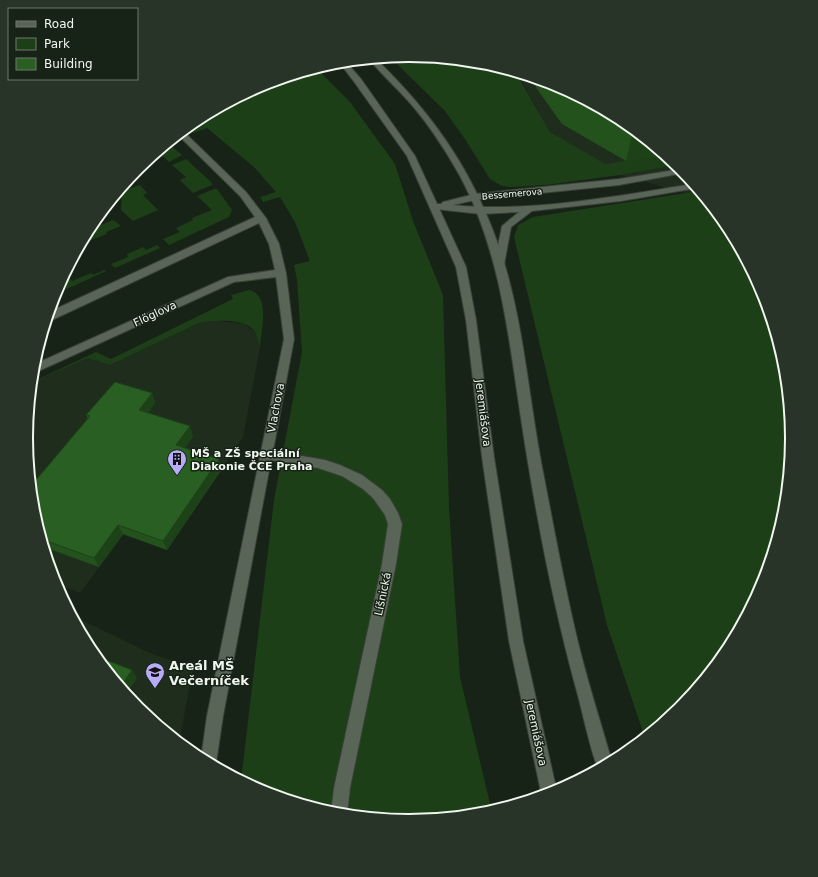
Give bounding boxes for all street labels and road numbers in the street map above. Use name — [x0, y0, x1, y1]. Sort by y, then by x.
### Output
street label: Bessemerova — [481, 186, 543, 202]
street label: Flöglova — [131, 298, 179, 330]
street label: Jeremiášova — [472, 378, 494, 447]
street label: Vlachova — [265, 382, 287, 434]
street label: Líšnická — [372, 571, 394, 617]
street label: Jeremiášova — [522, 698, 549, 767]

